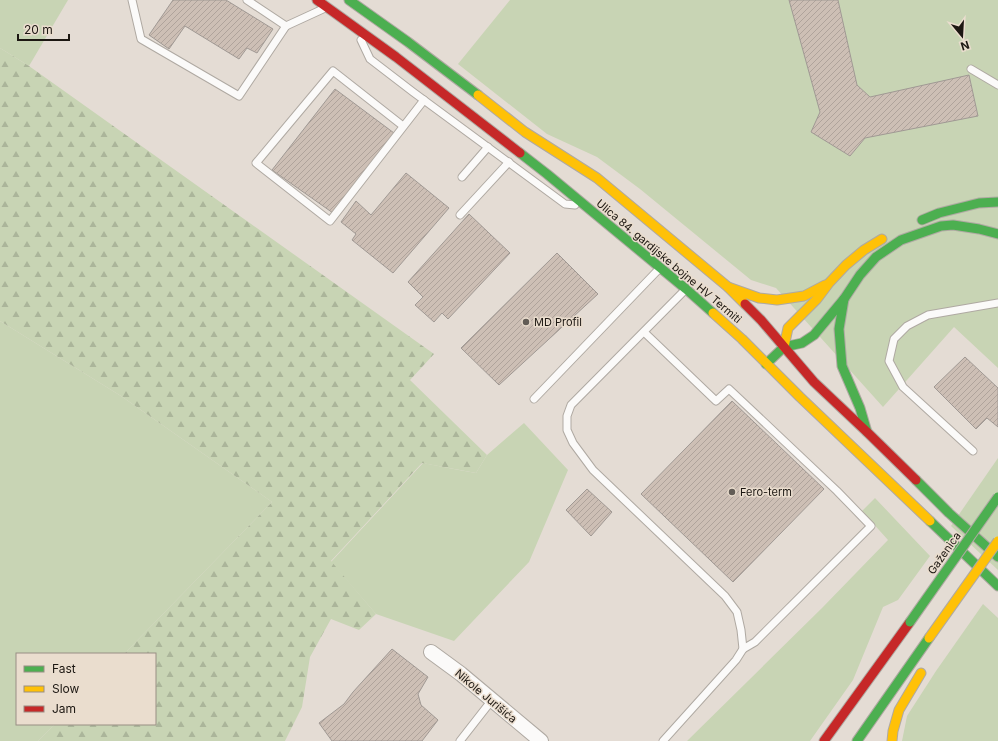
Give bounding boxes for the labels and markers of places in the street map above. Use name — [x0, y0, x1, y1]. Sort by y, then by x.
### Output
place label: MD Profil — [534, 315, 582, 329]
marker: MD Profil — [521, 317, 531, 327]
place label: Fero-term — [740, 485, 792, 499]
marker: Fero-term — [727, 487, 737, 497]

